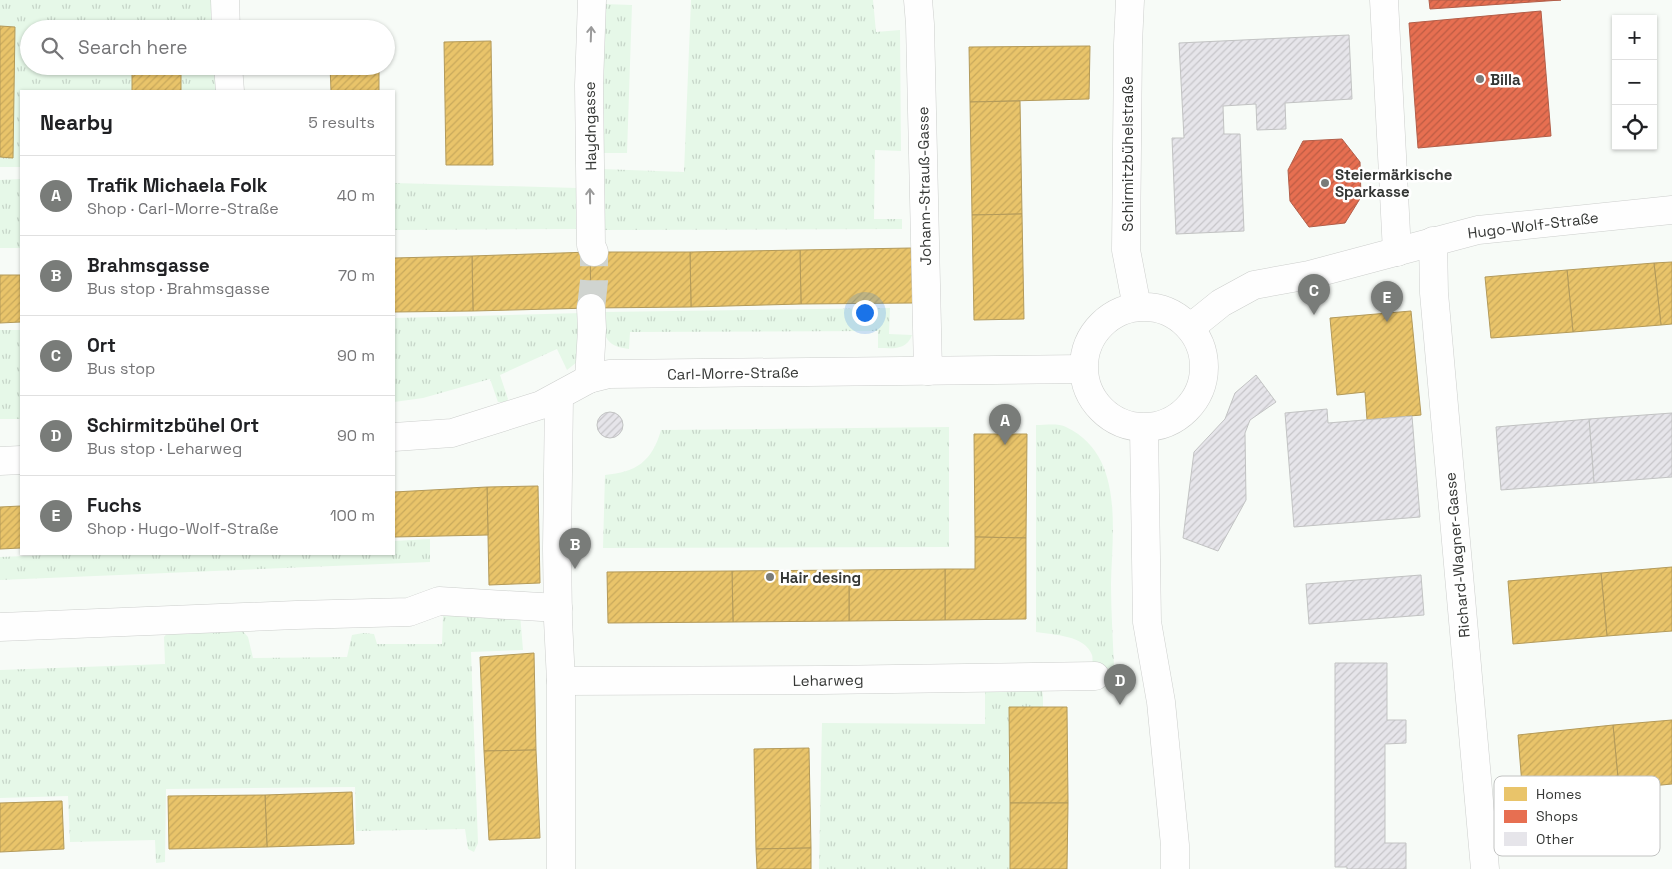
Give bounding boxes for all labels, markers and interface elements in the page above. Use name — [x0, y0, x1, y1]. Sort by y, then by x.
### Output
map controls — [1612, 15, 1657, 150]
button: + — [1612, 15, 1657, 60]
search box — [20, 20, 395, 75]
one-way arrow — [586, 26, 595, 42]
icon: search — [38, 34, 66, 62]
text: Search here — [78, 35, 188, 60]
button: − — [1612, 60, 1657, 105]
place label: Billa — [1490, 70, 1521, 89]
marker: Billa — [1474, 73, 1486, 85]
street label: Schirmitzbühelstraße — [1118, 76, 1137, 232]
street label: Haydngasse — [580, 81, 600, 171]
button: locate — [1612, 105, 1657, 150]
street label: Johann-Strauß-Gasse — [913, 106, 935, 266]
text: Nearby — [40, 109, 113, 136]
text: 5 results — [308, 112, 375, 133]
place label: Steiermärkische Sparkasse — [1335, 165, 1453, 201]
text: Trafik Michaela Folk — [87, 173, 268, 198]
marker: Steiermärkische Sparkasse — [1319, 177, 1331, 189]
text: A — [51, 185, 61, 206]
text: 40 m — [337, 185, 375, 206]
one-way arrow — [585, 188, 595, 204]
text: Shop · Carl-Morre-Straße — [87, 198, 279, 219]
street label: Hugo-Wolf-Straße — [1466, 208, 1600, 242]
text: Brahmsgasse — [87, 253, 210, 278]
text: B — [51, 265, 61, 286]
text: 70 m — [338, 265, 375, 286]
pin: C — [1298, 274, 1330, 315]
text: Bus stop · Brahmsgasse — [87, 278, 270, 299]
pin: E — [1371, 281, 1403, 322]
your location — [852, 300, 878, 326]
text: Ort — [87, 333, 116, 358]
text: C — [51, 345, 61, 366]
text: 90 m — [337, 345, 375, 366]
text: Bus stop — [87, 358, 155, 379]
street label: Carl-Morre-Straße — [667, 362, 799, 384]
pin: A — [989, 404, 1021, 445]
text: Schirmitzbühel Ort — [87, 413, 259, 438]
text: D — [51, 425, 61, 446]
text: 90 m — [337, 425, 375, 446]
text: Bus stop · Leharweg — [87, 438, 242, 459]
street label: Richard-Wagner-Gasse — [1440, 471, 1474, 638]
text: Fuchs — [87, 493, 142, 518]
text: E — [52, 505, 60, 526]
text: 100 m — [330, 505, 375, 526]
text: Shop · Hugo-Wolf-Straße — [87, 518, 279, 539]
pin: B — [559, 528, 591, 569]
place label: Hair desing — [780, 568, 861, 587]
marker: Hair desing — [764, 571, 776, 583]
pin: D — [1104, 664, 1136, 705]
street label: Leharweg — [792, 670, 864, 690]
legend — [1494, 776, 1660, 856]
text: Homes — [1536, 785, 1582, 803]
text: Shops — [1536, 807, 1578, 825]
text: Other — [1536, 830, 1574, 848]

